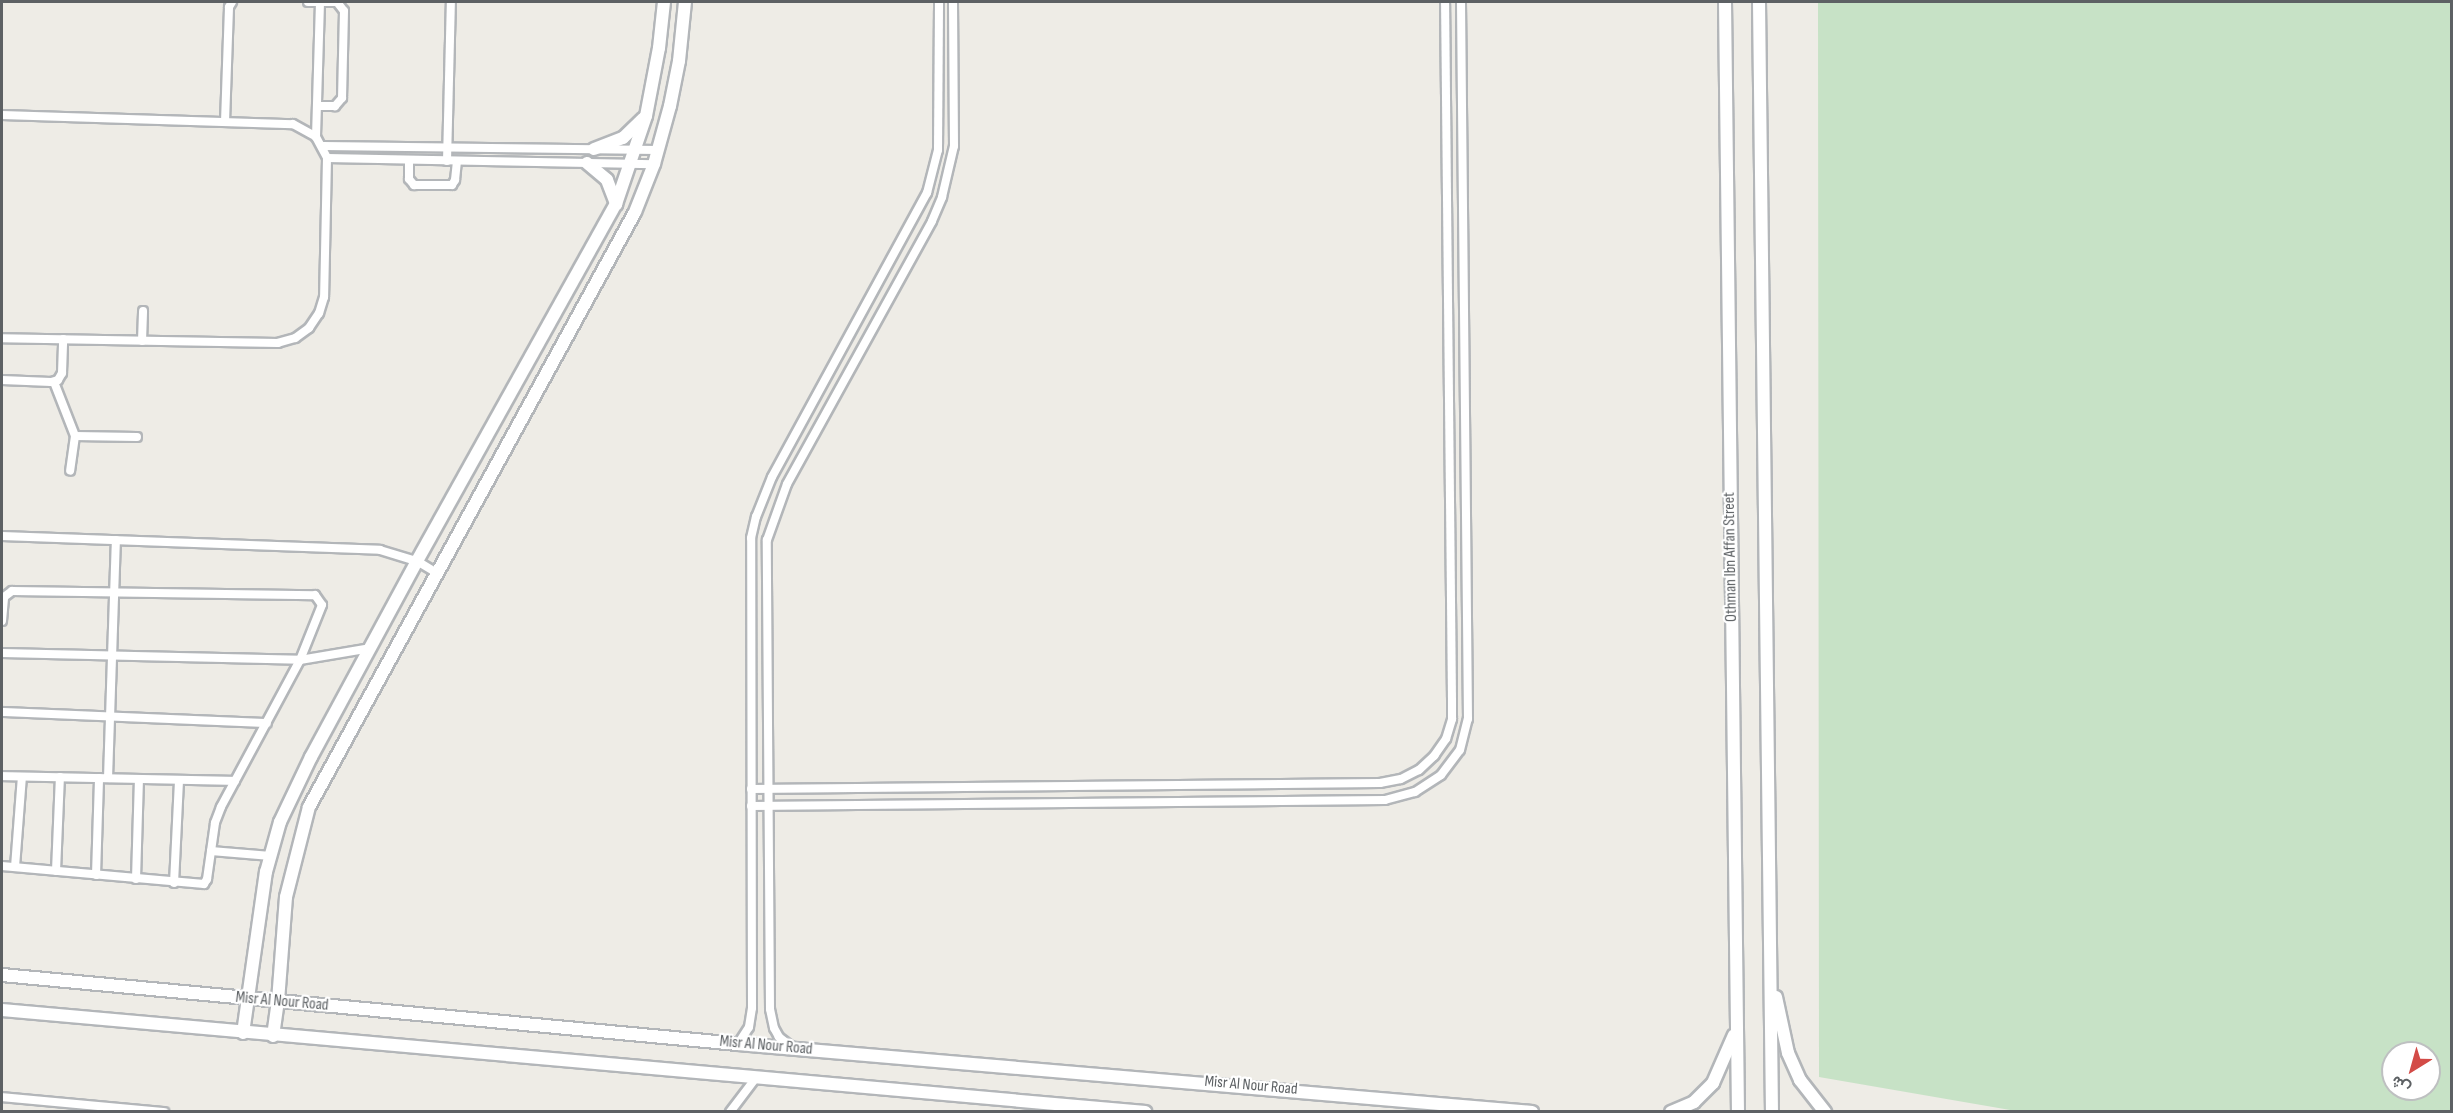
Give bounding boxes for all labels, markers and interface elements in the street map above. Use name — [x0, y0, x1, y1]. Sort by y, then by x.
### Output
street label: Othman Ibn Affan Street — [1720, 492, 1742, 622]
street label: Misr Al Nour Road — [235, 988, 329, 1016]
street label: Misr Al Nour Road — [719, 1032, 813, 1060]
north arrow — [2381, 1041, 2441, 1101]
text: ش — [2388, 1071, 2414, 1098]
street label: Misr Al Nour Road — [1204, 1072, 1298, 1100]

